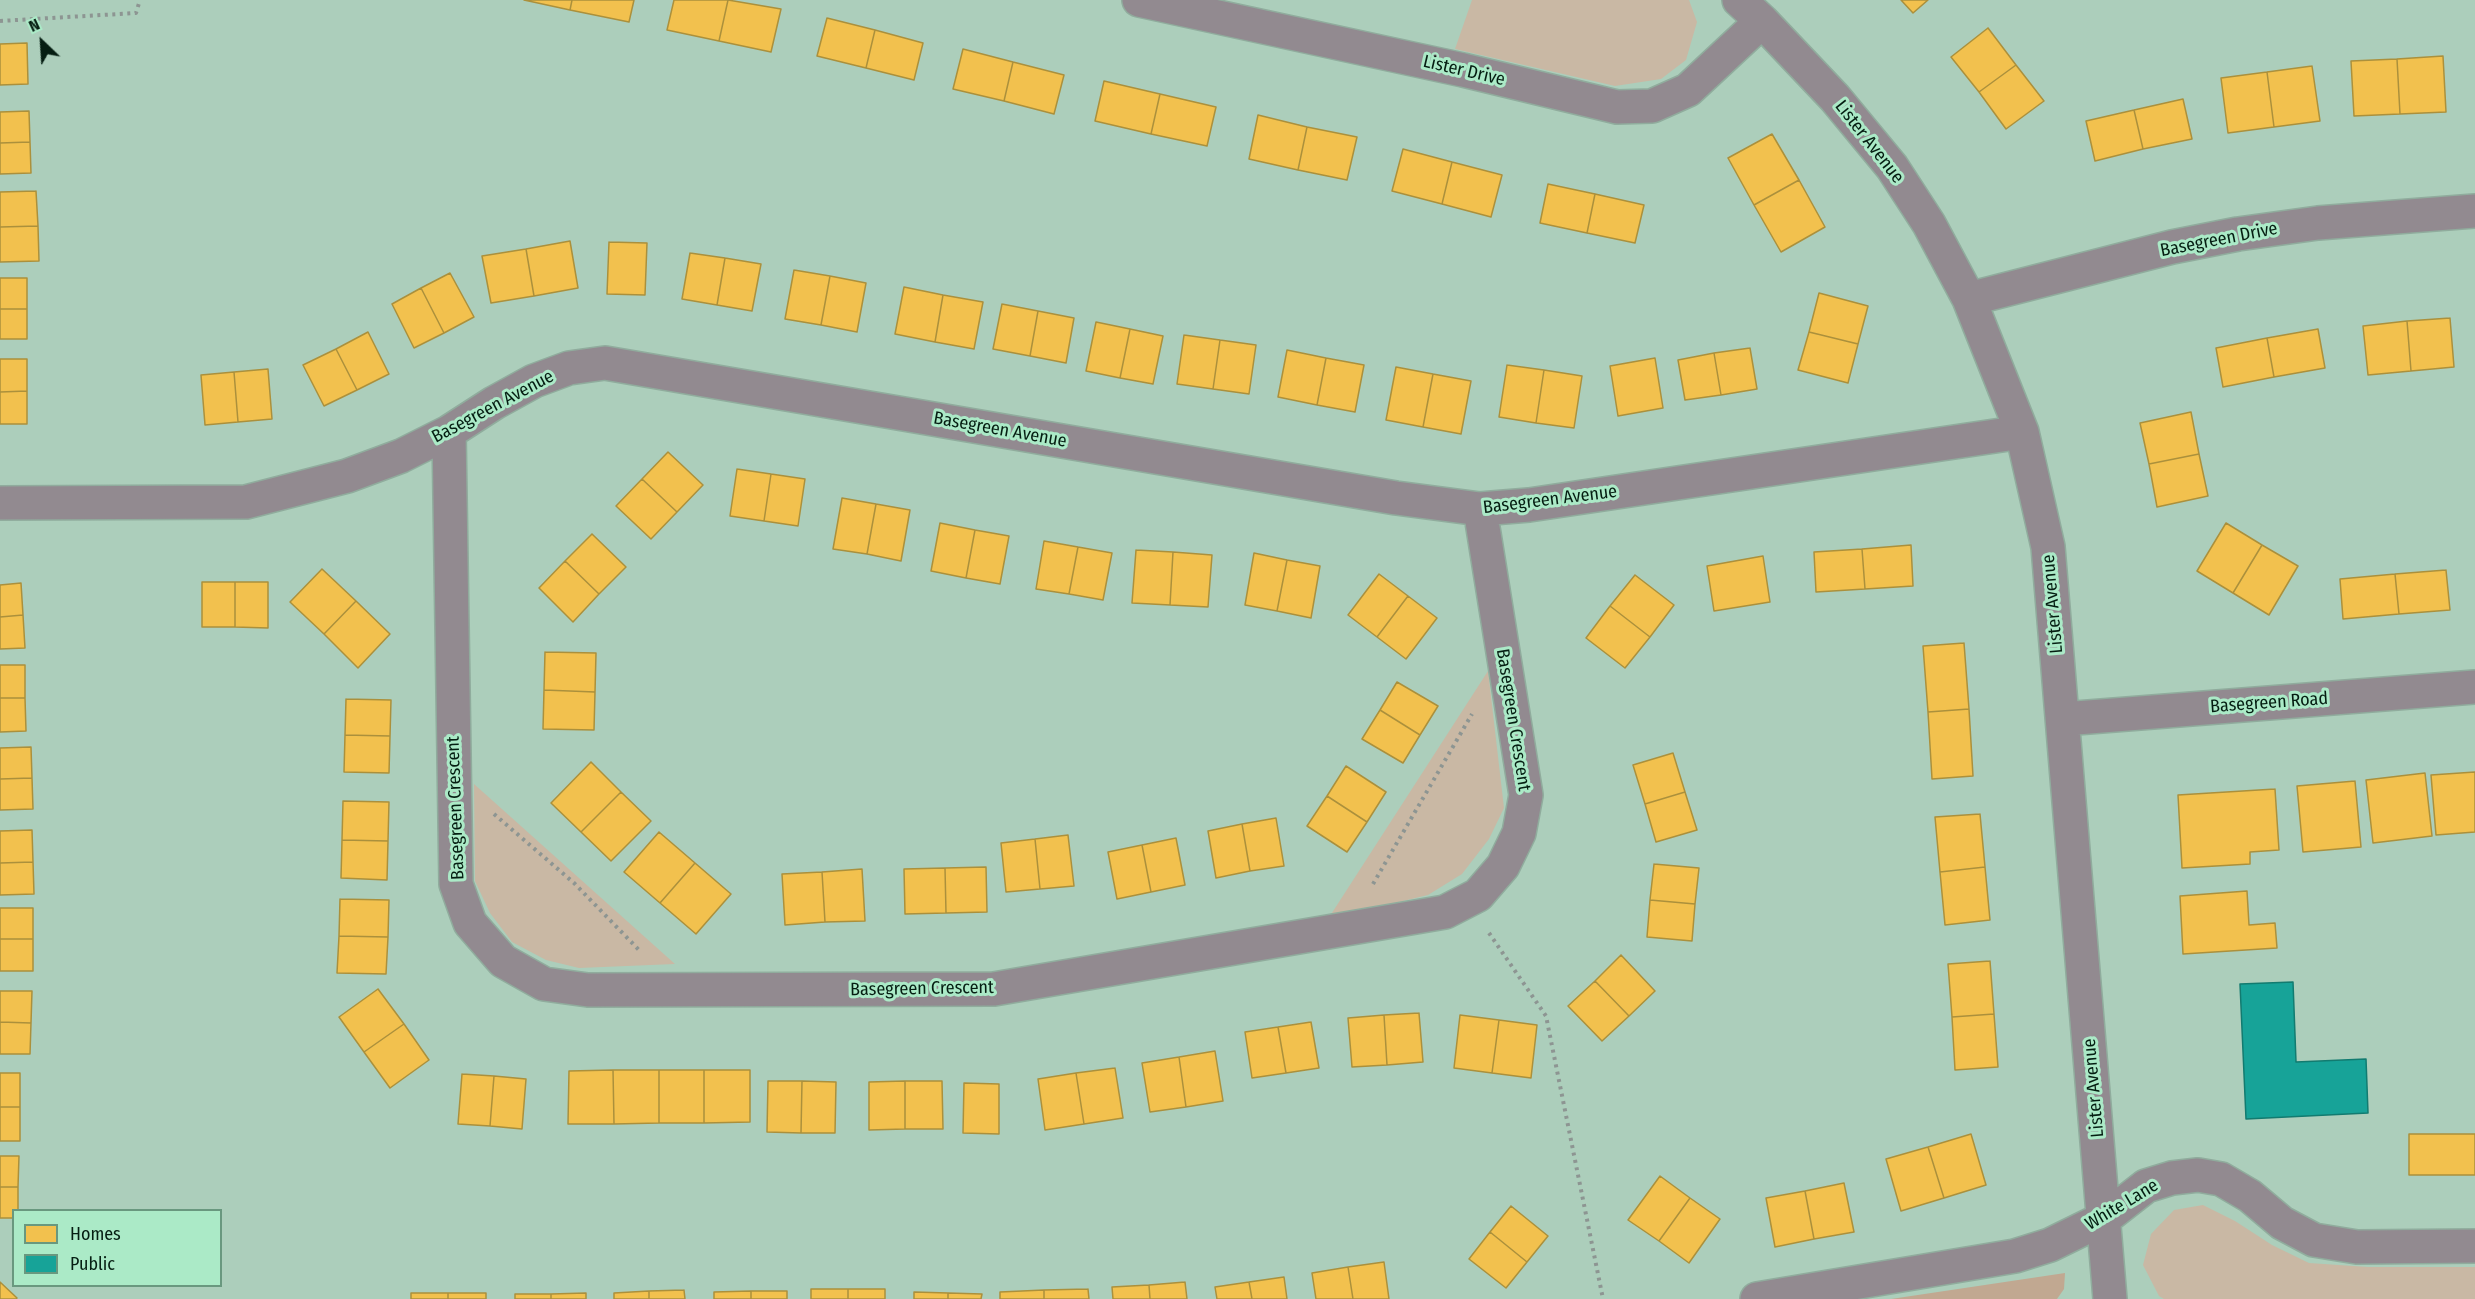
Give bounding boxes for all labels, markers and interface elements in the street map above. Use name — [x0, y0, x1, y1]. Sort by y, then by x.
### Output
north arrow — [12, 12, 72, 72]
text: N — [26, 15, 43, 36]
street label: Lister Drive — [1421, 51, 1507, 91]
street label: Lister Avenue — [1830, 96, 1908, 188]
street label: Basegreen Drive — [2159, 218, 2279, 262]
street label: Basegreen Avenue — [428, 366, 558, 448]
street label: Basegreen Avenue — [932, 408, 1068, 452]
street label: Basegreen Avenue — [1482, 481, 1618, 519]
street label: Lister Avenue — [2038, 554, 2068, 654]
street label: Basegreen Crescent — [1491, 647, 1535, 793]
street label: Basegreen Road — [2209, 688, 2329, 718]
street label: Basegreen Crescent — [443, 736, 469, 880]
street label: Basegreen Crescent — [850, 977, 994, 1001]
street label: Lister Avenue — [2079, 1038, 2109, 1138]
street label: White Lane — [2082, 1175, 2162, 1235]
legend — [12, 1209, 222, 1287]
text: Homes — [70, 1223, 121, 1245]
text: Public — [70, 1253, 115, 1275]

